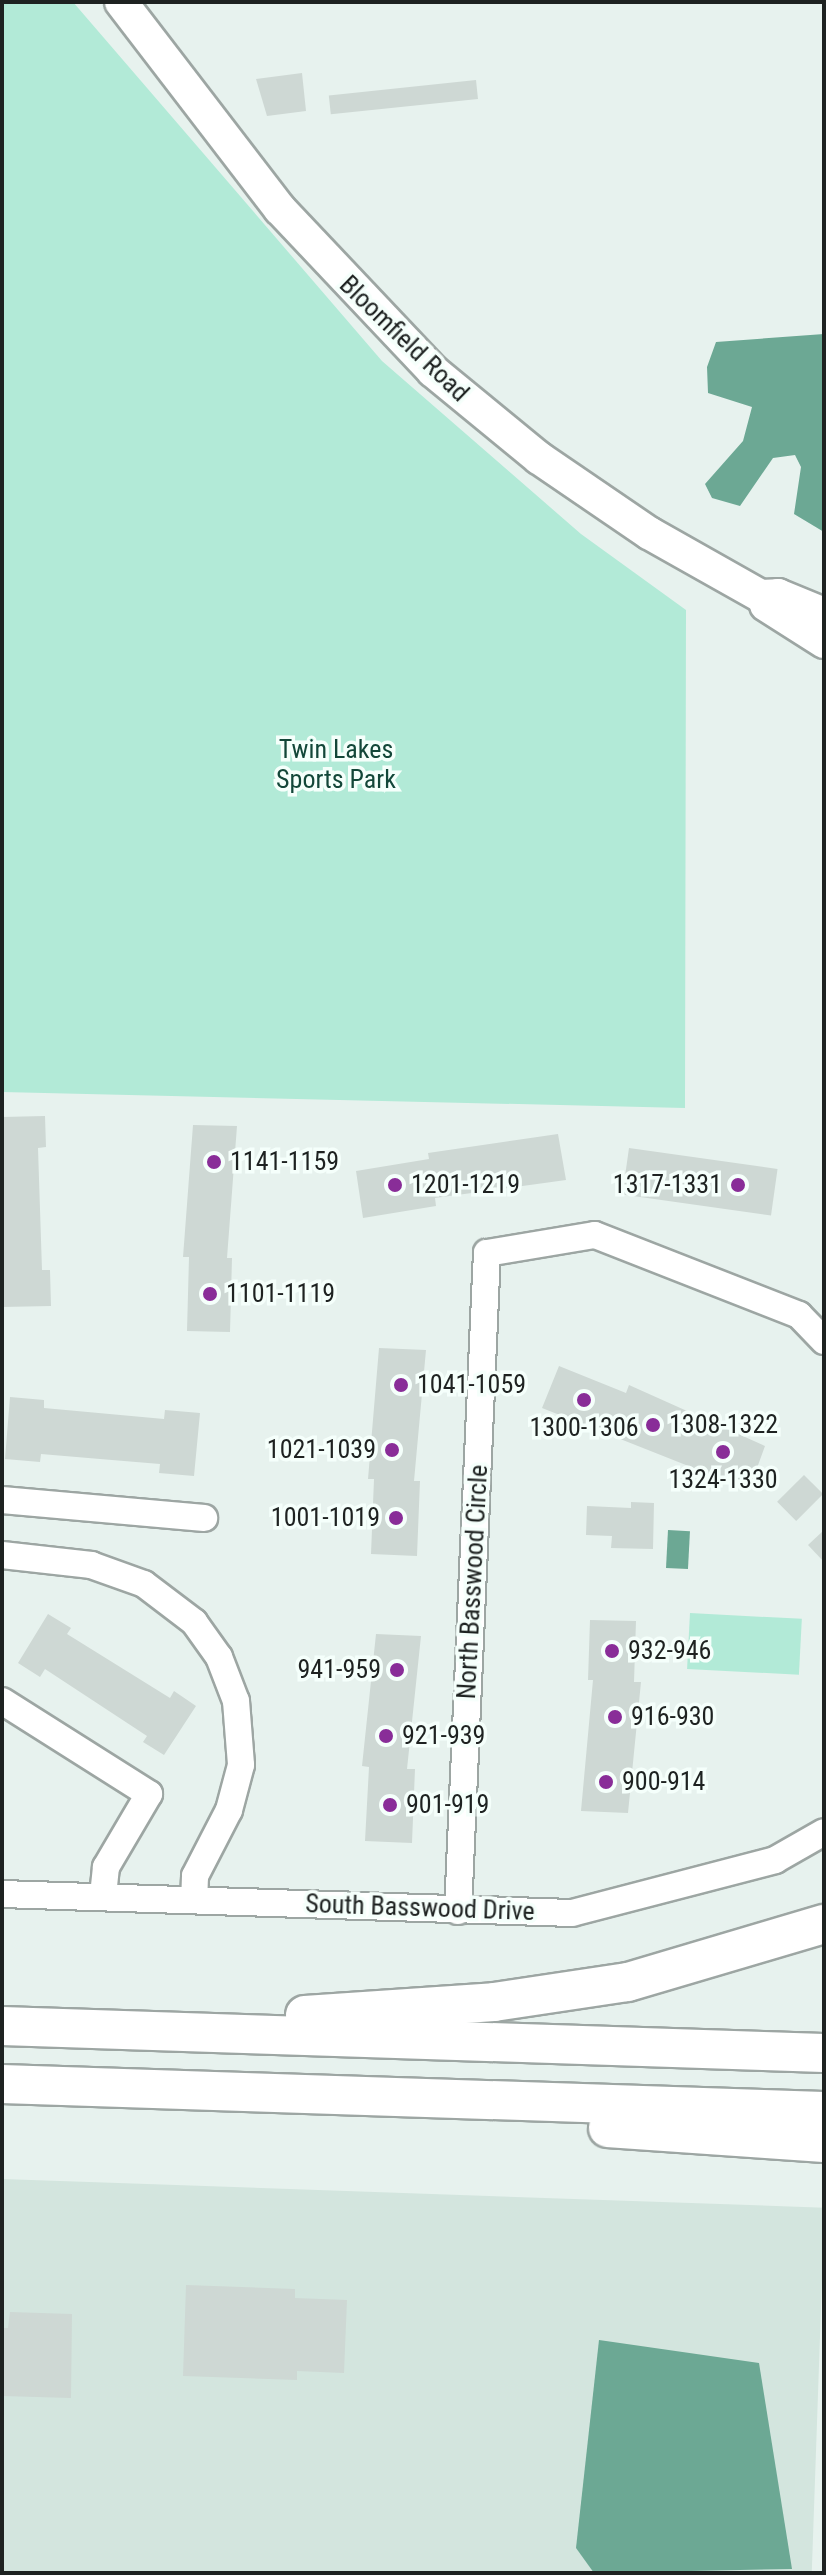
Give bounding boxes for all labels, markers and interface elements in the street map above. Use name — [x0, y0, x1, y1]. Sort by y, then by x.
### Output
street label: Bloomfield Road — [333, 269, 475, 409]
park label: Twin Lakes Sports Park — [276, 734, 396, 796]
place label: 1141-1159 — [230, 1146, 339, 1178]
marker: 1141-1159 — [205, 1153, 223, 1171]
place label: 1201-1219 — [411, 1169, 520, 1201]
place label: 1317-1331 — [613, 1169, 722, 1201]
marker: 1201-1219 — [386, 1176, 404, 1194]
marker: 1317-1331 — [729, 1176, 747, 1194]
place label: 1101-1119 — [226, 1278, 335, 1310]
marker: 1101-1119 — [201, 1285, 219, 1303]
place label: 1041-1059 — [417, 1369, 526, 1401]
marker: 1041-1059 — [392, 1376, 410, 1394]
marker: 1300-1306 — [575, 1391, 593, 1409]
place label: 1308-1322 — [669, 1409, 778, 1441]
place label: 1300-1306 — [529, 1412, 639, 1444]
marker: 1308-1322 — [644, 1416, 662, 1434]
place label: 1021-1039 — [267, 1434, 376, 1466]
marker: 1021-1039 — [383, 1441, 401, 1459]
marker: 1324-1330 — [714, 1443, 732, 1461]
street label: North Basswood Circle — [451, 1464, 495, 1700]
place label: 1324-1330 — [668, 1464, 778, 1496]
place label: 1001-1019 — [271, 1502, 380, 1534]
marker: 1001-1019 — [387, 1509, 405, 1527]
place label: 932-946 — [628, 1635, 711, 1667]
marker: 932-946 — [603, 1642, 621, 1660]
place label: 941-959 — [298, 1654, 381, 1686]
marker: 941-959 — [388, 1661, 406, 1679]
place label: 916-930 — [631, 1701, 714, 1733]
marker: 916-930 — [606, 1708, 624, 1726]
place label: 921-939 — [402, 1720, 485, 1752]
marker: 921-939 — [377, 1727, 395, 1745]
place label: 900-914 — [622, 1766, 705, 1798]
marker: 900-914 — [597, 1773, 615, 1791]
place label: 901-919 — [406, 1789, 489, 1821]
marker: 901-919 — [381, 1796, 399, 1814]
street label: South Basswood Drive — [305, 1888, 535, 1928]

